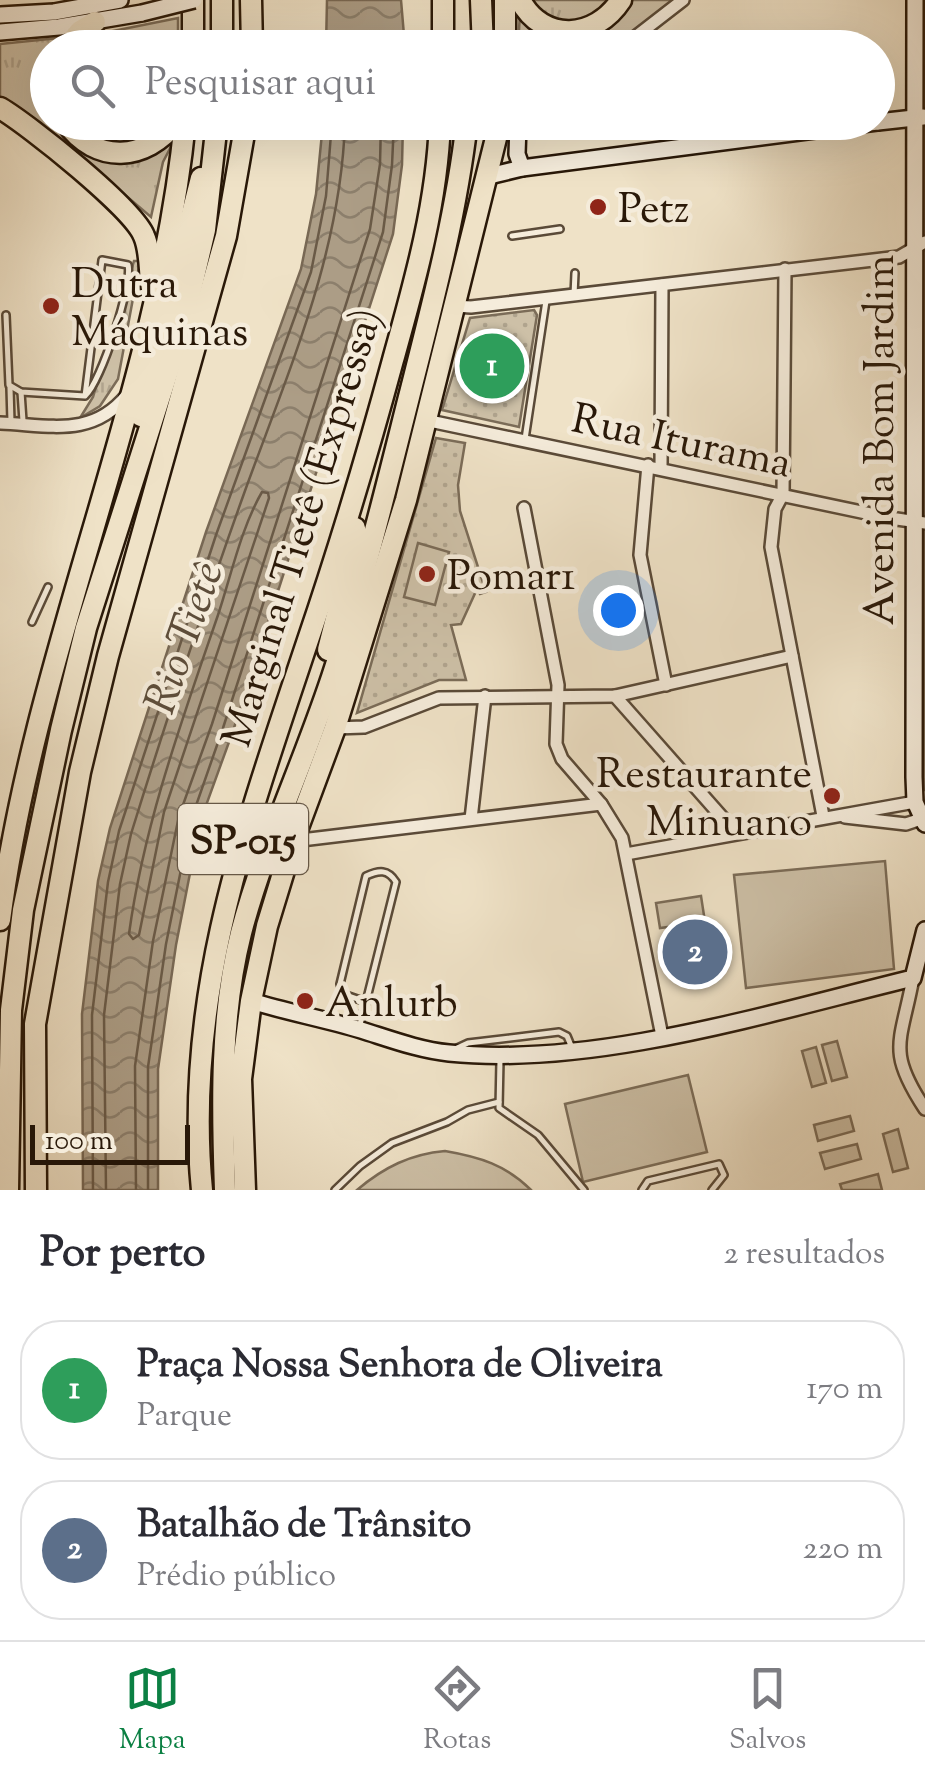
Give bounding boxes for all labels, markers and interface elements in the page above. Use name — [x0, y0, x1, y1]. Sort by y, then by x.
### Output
search box — [30, 30, 895, 140]
icon: search — [65, 58, 120, 113]
text: Pesquisar aqui — [145, 58, 376, 112]
place label: Petz — [618, 182, 689, 242]
marker: Petz — [587, 196, 609, 218]
street label: Avenida Bom Jardim — [853, 255, 913, 625]
place label: Dutra Máquinas — [71, 257, 248, 365]
marker: Dutra Máquinas — [40, 295, 62, 317]
street label: Marginal Tietê (Expressa) — [209, 302, 400, 755]
pin: 1 — [460, 328, 524, 404]
street label: Rua Iturama — [566, 391, 796, 496]
place label: Pomar1 — [447, 549, 575, 609]
water label: Rio Tietê — [131, 554, 243, 724]
marker: Pomar1 — [416, 563, 438, 585]
your location — [593, 585, 644, 636]
place label: Restaurante Minuano — [596, 747, 812, 855]
marker: Restaurante Minuano — [821, 785, 843, 807]
road number: SP-015 — [178, 804, 308, 874]
pin: 2 — [662, 914, 728, 990]
place label: Anlurb — [325, 976, 458, 1036]
marker: Anlurb — [294, 990, 316, 1012]
scale bar — [30, 1120, 190, 1164]
text: 100 m — [45, 1122, 113, 1162]
text: Por perto — [40, 1225, 206, 1285]
text: 2 resultados — [724, 1232, 885, 1278]
text: Praça Nossa Senhora de Oliveira — [137, 1340, 663, 1394]
text: 1 — [69, 1367, 80, 1413]
text: 170 m — [806, 1367, 883, 1413]
text: Parque — [137, 1394, 232, 1440]
text: Batalhão de Trânsito — [137, 1500, 471, 1554]
text: 2 — [67, 1527, 82, 1573]
text: 220 m — [803, 1527, 883, 1573]
text: Prédio público — [137, 1554, 336, 1600]
tab: Mapa — [119, 1661, 186, 1761]
tab: Rotas — [423, 1661, 491, 1761]
tab: Salvos — [729, 1661, 806, 1761]

